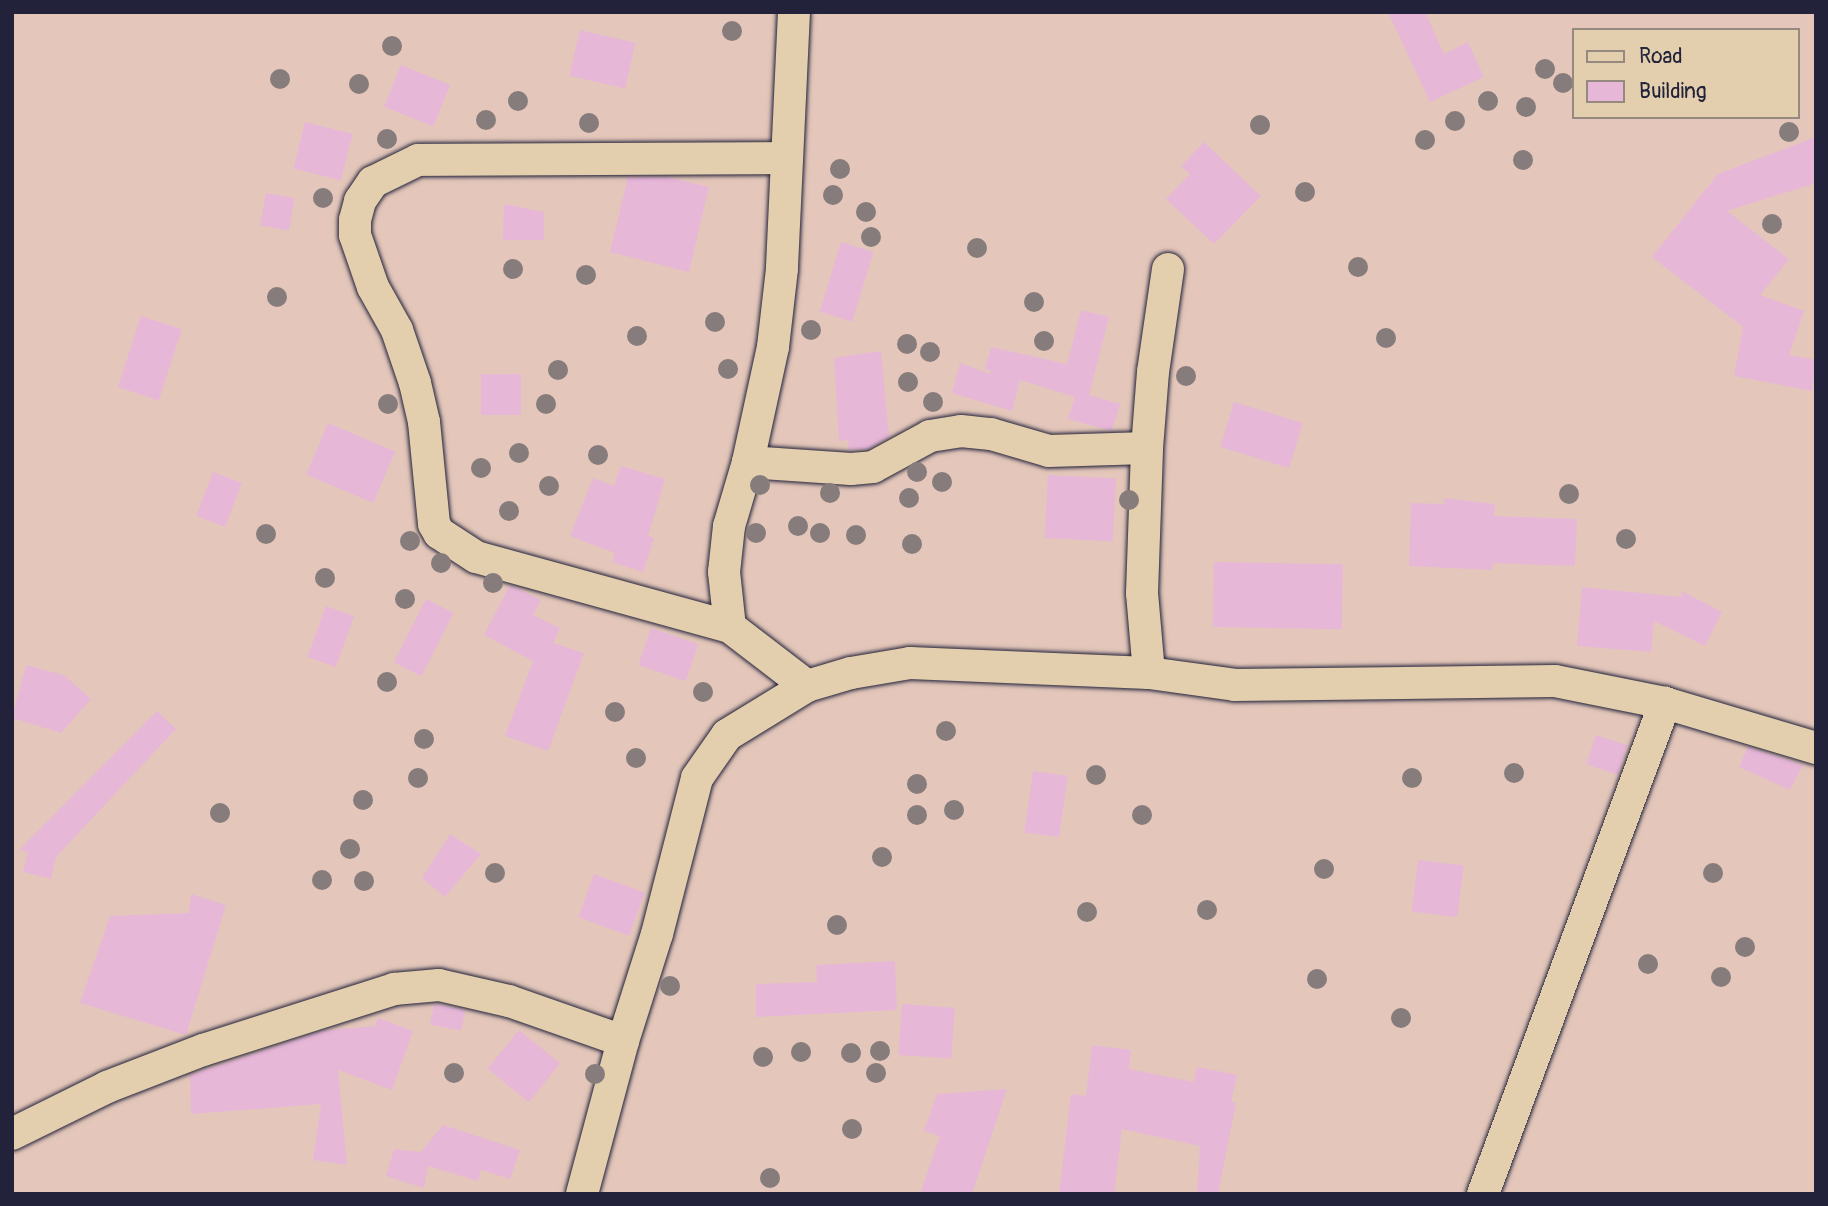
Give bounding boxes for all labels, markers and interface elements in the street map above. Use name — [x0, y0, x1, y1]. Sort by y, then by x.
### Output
legend — [1573, 28, 1800, 119]
text: Road — [1639, 43, 1683, 70]
text: Building — [1639, 78, 1706, 105]

